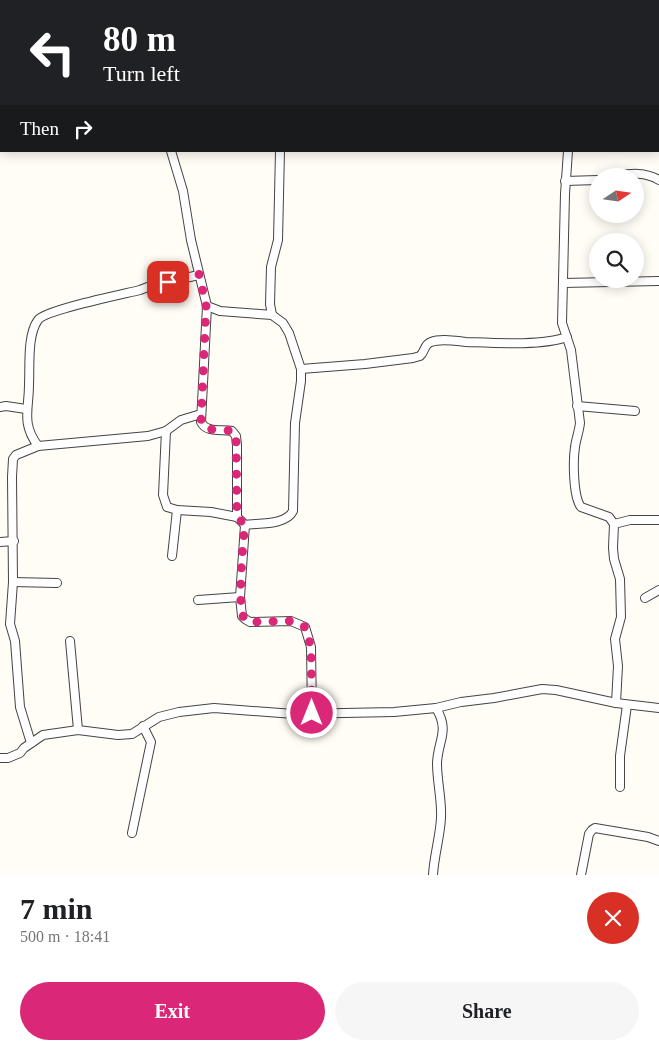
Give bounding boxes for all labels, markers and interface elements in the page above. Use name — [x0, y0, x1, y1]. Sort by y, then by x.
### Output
icon: left — [20, 20, 85, 85]
text: 80 m — [103, 20, 176, 59]
text: Turn left — [103, 61, 180, 86]
icon: right — [69, 115, 97, 143]
text: Then — [20, 118, 59, 139]
north arrow — [589, 168, 644, 222]
map controls — [589, 168, 644, 288]
button: search — [589, 233, 644, 288]
pin — [147, 261, 189, 303]
icon: arrive — [154, 268, 182, 296]
position arrow — [285, 686, 337, 738]
text: 7 min — [20, 892, 93, 925]
button: close — [587, 892, 639, 944]
text: 500 m · 18:41 — [20, 928, 110, 945]
button: Exit — [20, 982, 325, 1040]
button: Share — [335, 982, 639, 1040]

